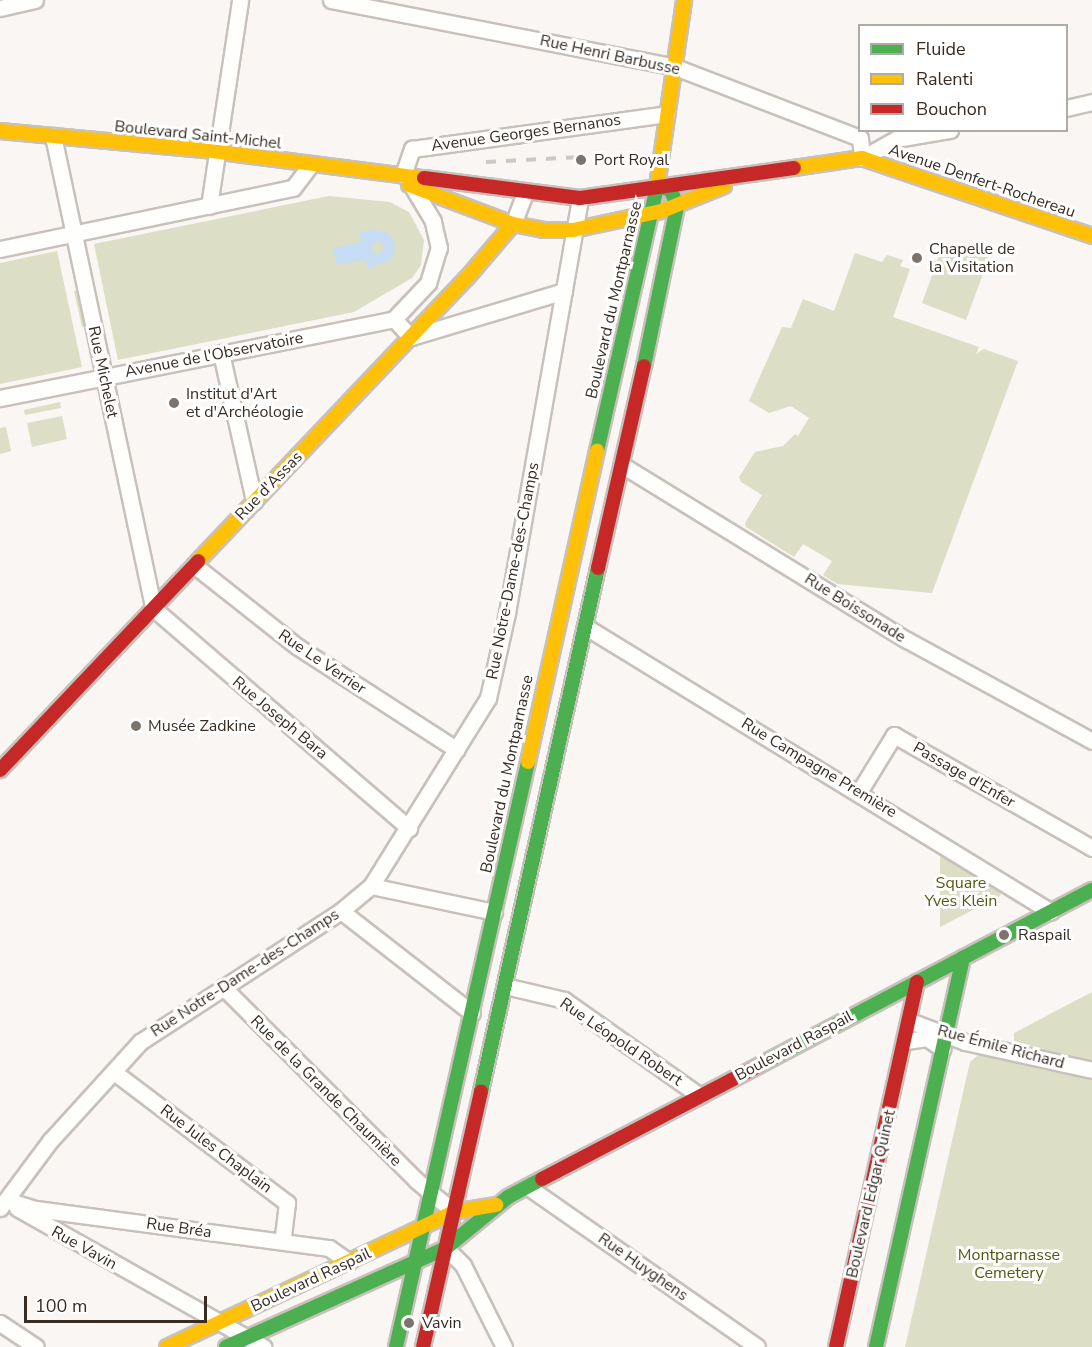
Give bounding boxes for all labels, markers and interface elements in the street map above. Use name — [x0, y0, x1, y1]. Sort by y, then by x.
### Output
legend — [858, 24, 1068, 132]
street label: Rue Henri Barbusse — [538, 31, 682, 79]
text: Fluide — [916, 37, 966, 61]
text: Ralenti — [916, 67, 973, 91]
text: Bouchon — [916, 97, 987, 121]
street label: Avenue Georges Bernanos — [430, 110, 622, 156]
street label: Boulevard Saint-Michel — [114, 117, 282, 153]
street label: Avenue Denfert-Rochereau — [886, 140, 1078, 222]
place label: Port Royal — [594, 150, 669, 170]
marker: Port Royal — [572, 151, 590, 169]
street label: Boulevard du Montparnasse — [582, 199, 646, 401]
place label: Chapelle de la Visitation — [929, 239, 1015, 277]
marker: Chapelle de la Visitation — [910, 251, 924, 265]
street label: Rue Michelet — [84, 324, 122, 420]
street label: Avenue de l'Observatoire — [123, 328, 305, 382]
place label: Institut d'Art et d'Archéologie — [186, 384, 303, 422]
marker: Institut d'Art et d'Archéologie — [167, 396, 181, 410]
street label: Rue d'Assas — [231, 448, 307, 524]
street label: Rue Notre-Dame-des-Champs — [483, 461, 543, 681]
street label: Rue Boissonade — [801, 569, 909, 647]
street label: Rue Le Verrier — [275, 626, 369, 698]
street label: Rue Joseph Bara — [228, 673, 332, 763]
street label: Boulevard du Montparnasse — [477, 673, 537, 875]
street label: Rue Campagne Première — [738, 714, 900, 822]
place label: Musée Zadkine — [148, 716, 256, 736]
marker: Musée Zadkine — [129, 719, 143, 733]
street label: Passage d'Enfer — [910, 738, 1018, 812]
park label: Square Yves Klein — [925, 873, 997, 911]
street label: Rue Notre-Dame-des-Champs — [147, 905, 343, 1041]
place label: Raspail — [1018, 925, 1071, 945]
marker: Raspail — [995, 926, 1013, 944]
street label: Rue Léopold Robert — [556, 994, 686, 1090]
street label: Boulevard Raspail — [732, 1007, 856, 1085]
street label: Rue de la Grande Chaumière — [246, 1011, 406, 1171]
street label: Rue Émile Richard — [935, 1021, 1067, 1073]
street label: Rue Jules Chaplain — [156, 1101, 276, 1197]
street label: Boulevard Edgar Quinet — [842, 1108, 900, 1280]
street label: Rue Bréa — [145, 1214, 213, 1242]
street label: Rue Vavin — [48, 1222, 120, 1274]
street label: Rue Huyghens — [594, 1229, 692, 1305]
street label: Boulevard Raspail — [248, 1244, 374, 1316]
park label: Montparnasse Cemetery — [958, 1245, 1060, 1283]
scale bar — [27, 1284, 210, 1322]
text: 100 m — [35, 1294, 87, 1318]
place label: Vavin — [422, 1313, 462, 1333]
marker: Vavin — [400, 1314, 418, 1332]

